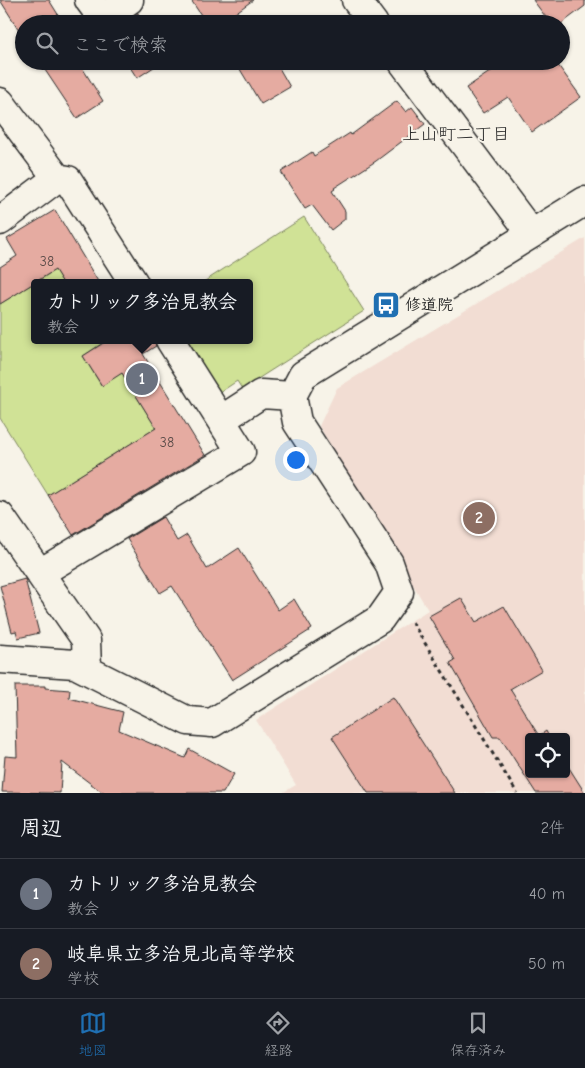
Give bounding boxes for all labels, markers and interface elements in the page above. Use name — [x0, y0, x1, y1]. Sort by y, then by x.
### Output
search box — [15, 15, 570, 70]
icon: search — [33, 29, 61, 57]
text: ここで検索 — [73, 34, 168, 56]
district label: 上山町二丁目 — [402, 124, 510, 145]
house number: 38 — [40, 253, 54, 270]
popup — [31, 279, 253, 344]
bus stop icon: 修道院 — [371, 290, 401, 320]
text: カトリック多治見教会 — [47, 291, 237, 313]
place label: 修道院 — [405, 296, 453, 314]
text: 教会 — [47, 318, 79, 336]
pin: 1 — [126, 360, 158, 398]
house number: 38 — [160, 434, 174, 451]
your location — [283, 447, 309, 473]
pin: 2 — [463, 499, 495, 537]
map controls — [525, 733, 570, 778]
button: locate — [525, 733, 570, 778]
text: 周辺 — [20, 816, 62, 840]
text: 2件 — [541, 819, 565, 837]
text: カトリック多治見教会 — [67, 873, 257, 895]
text: 1 — [33, 885, 39, 903]
text: 40 m — [529, 885, 565, 903]
text: 教会 — [67, 900, 99, 918]
text: 岐阜県立多治見北高等学校 — [67, 943, 295, 965]
text: 2 — [32, 955, 40, 973]
text: 50 m — [528, 955, 565, 973]
text: 学校 — [67, 970, 99, 988]
tab: 地図 — [79, 1009, 107, 1059]
tab: 経路 — [264, 1009, 292, 1059]
tab: 保存済み — [450, 1009, 506, 1059]

